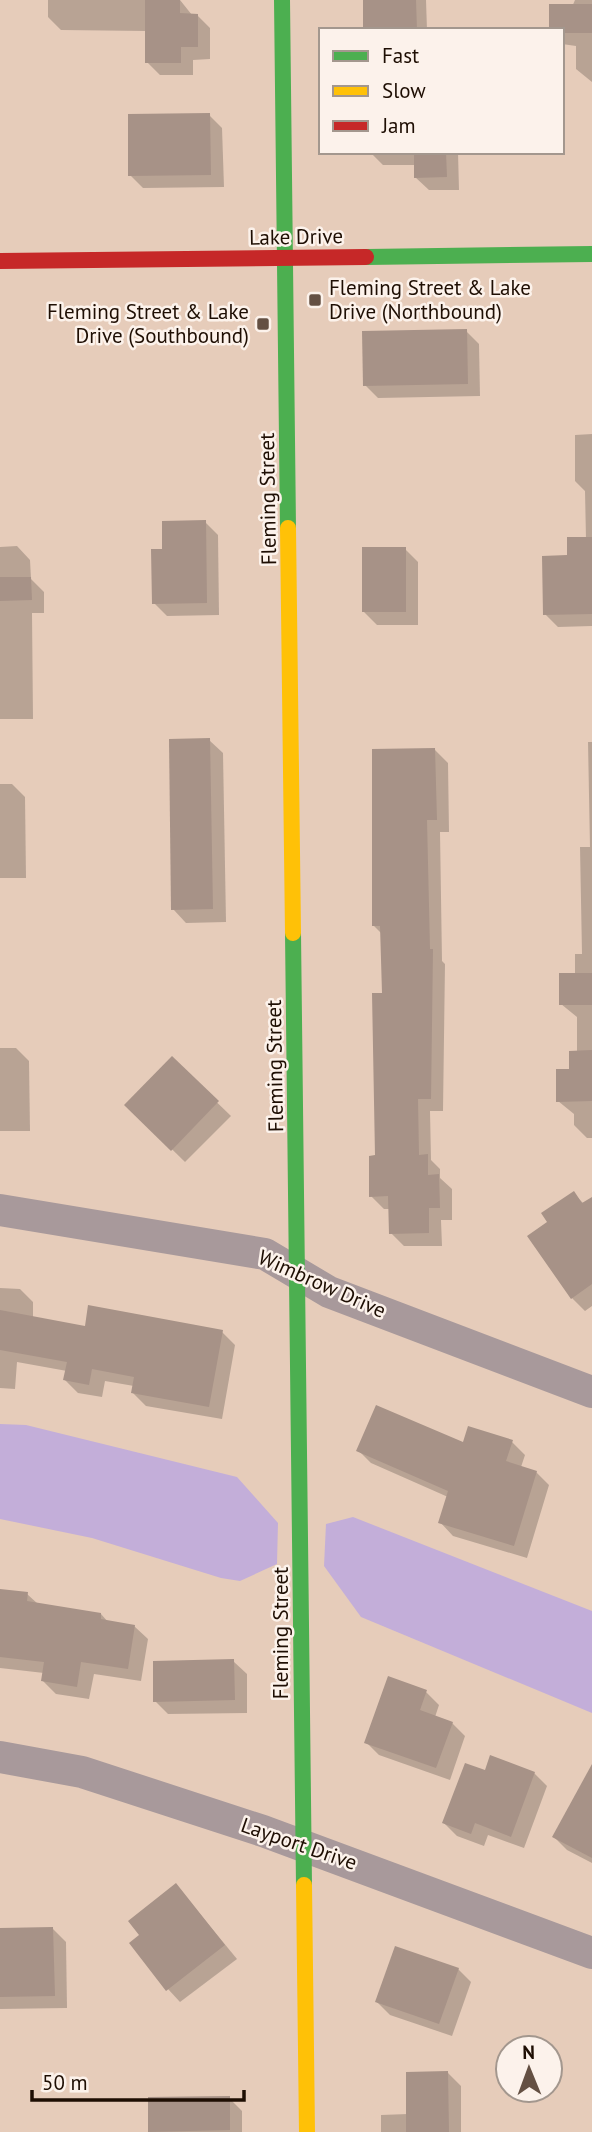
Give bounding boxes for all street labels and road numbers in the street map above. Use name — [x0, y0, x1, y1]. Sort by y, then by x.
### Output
street label: Lake Drive — [249, 222, 343, 251]
street label: Fleming Street — [253, 433, 282, 565]
street label: Fleming Street — [260, 1000, 289, 1132]
street label: Wimbrow Drive — [254, 1243, 390, 1324]
street label: Fleming Street — [267, 1567, 294, 1699]
street label: Layport Drive — [238, 1811, 361, 1876]

